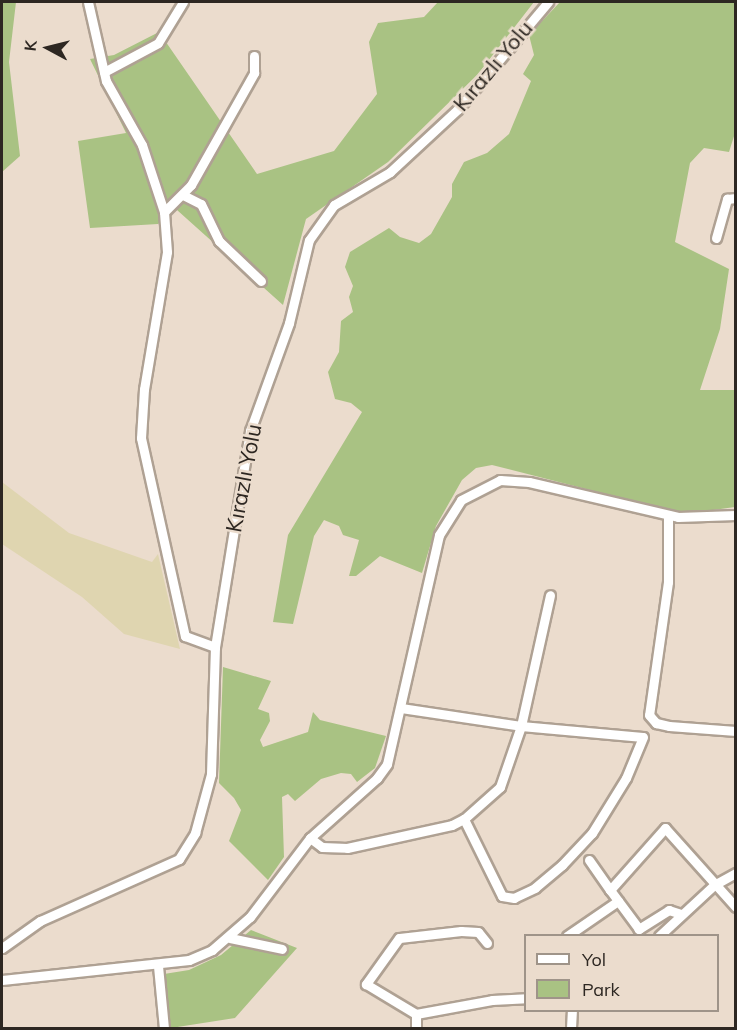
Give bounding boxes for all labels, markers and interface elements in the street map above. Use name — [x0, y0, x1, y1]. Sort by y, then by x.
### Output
street label: Kırazlı Yolu — [448, 15, 538, 117]
north arrow — [18, 18, 78, 78]
text: K — [20, 39, 41, 52]
street label: Kırazlı Yolu — [221, 421, 267, 535]
legend — [524, 934, 719, 1012]
text: Yol — [582, 948, 606, 971]
text: Park — [582, 978, 620, 1001]

